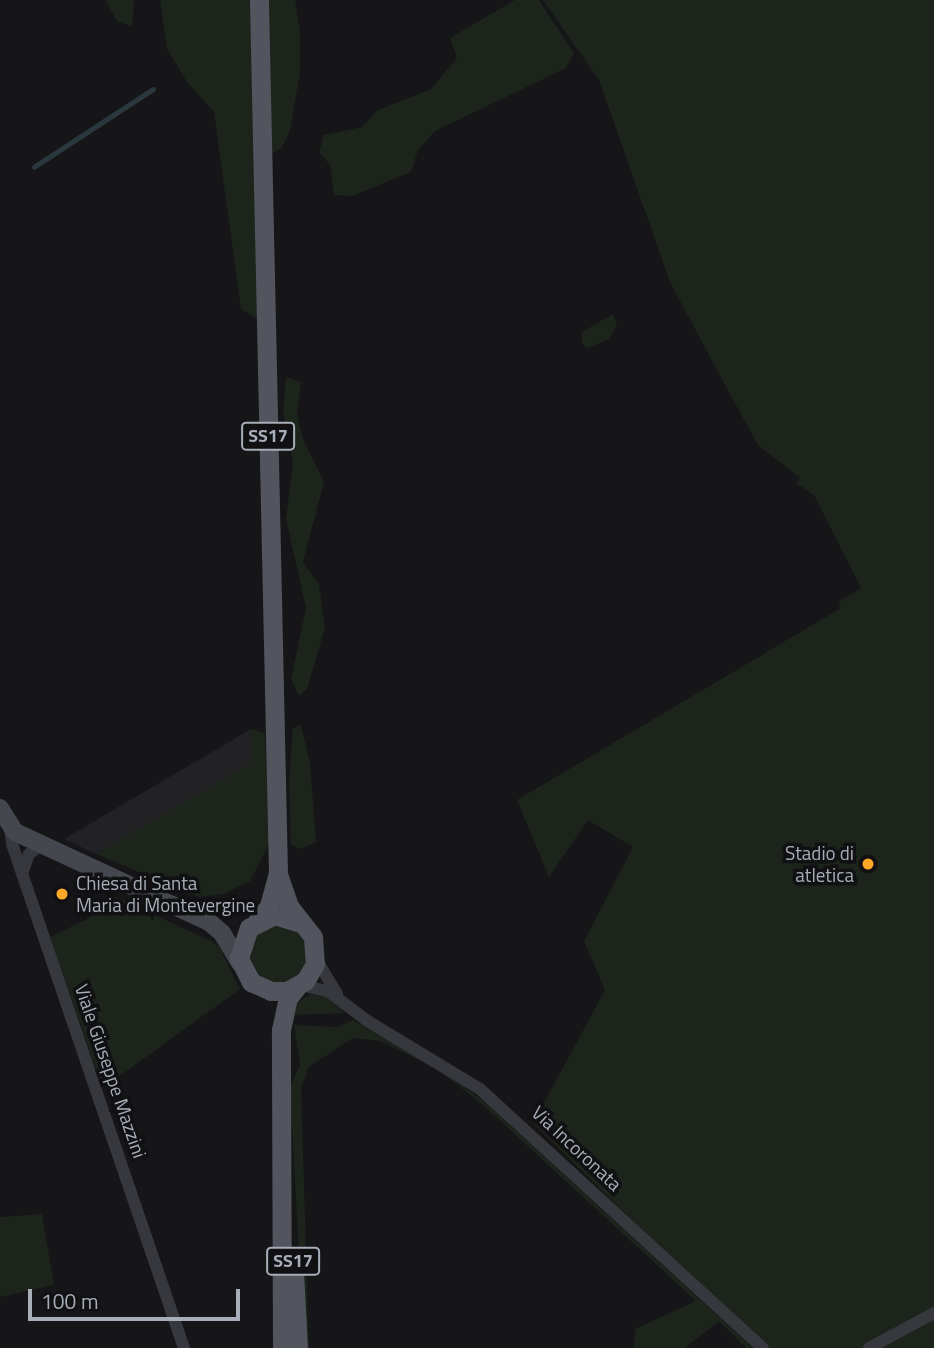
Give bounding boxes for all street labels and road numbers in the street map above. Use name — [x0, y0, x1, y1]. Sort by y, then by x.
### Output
road number: SS17 — [240, 422, 296, 450]
street label: Viale Giuseppe Mazzini — [71, 981, 151, 1161]
street label: Via Incoronata — [527, 1101, 627, 1195]
road number: SS17 — [265, 1246, 321, 1276]

